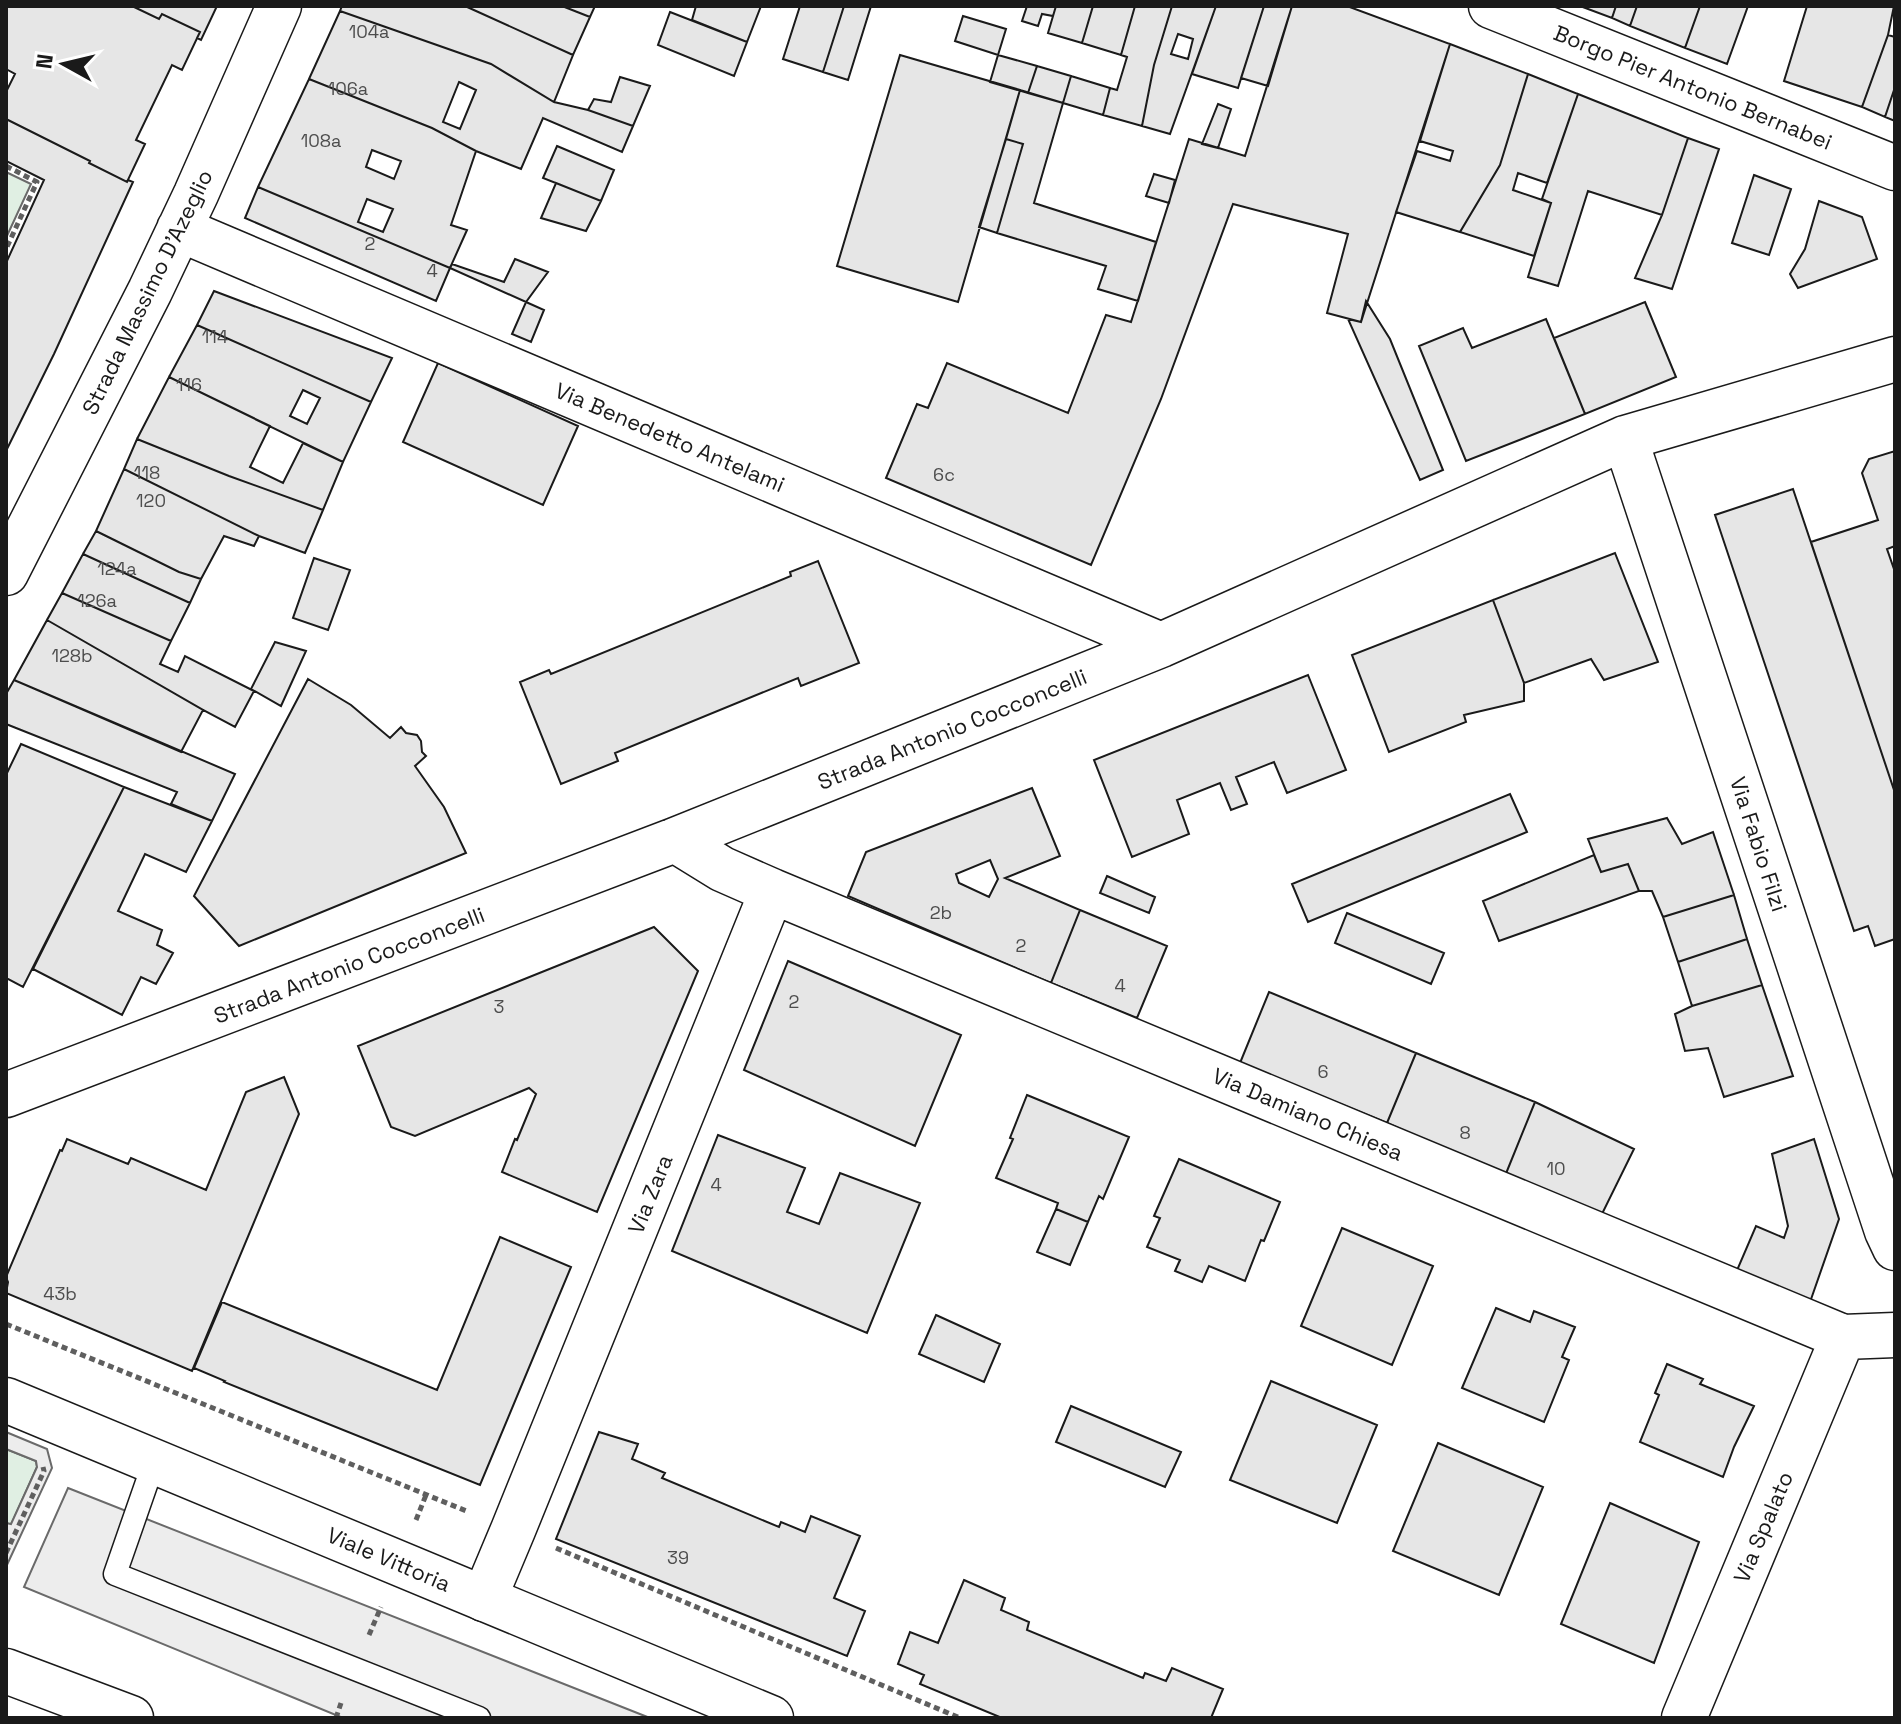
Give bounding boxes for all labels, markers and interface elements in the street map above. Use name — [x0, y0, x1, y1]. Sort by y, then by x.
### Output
street label: Borgo Pier Antonio Bernabei — [1550, 18, 1836, 156]
house number: 104a — [349, 20, 389, 43]
north arrow — [24, 24, 104, 104]
text: N — [29, 52, 59, 70]
house number: 106a — [328, 77, 368, 100]
house number: 108a — [301, 129, 341, 152]
street label: Strada Massimo D'Azeglio — [75, 165, 219, 419]
house number: 2 — [365, 232, 375, 255]
house number: 4 — [426, 259, 438, 282]
house number: 114 — [202, 325, 228, 348]
house number: 116 — [176, 373, 202, 396]
street label: Via Benedetto Antelami — [551, 376, 789, 498]
house number: 118 — [134, 461, 160, 484]
house number: 6c — [933, 463, 955, 486]
house number: 120 — [136, 489, 166, 512]
house number: 124a — [97, 557, 137, 580]
house number: 126a — [77, 589, 117, 612]
house number: 128b — [51, 644, 93, 667]
street label: Strada Antonio Cocconcelli — [813, 662, 1091, 796]
street label: Via Fabio Filzi — [1724, 773, 1794, 915]
street label: Strada Antonio Cocconcelli — [210, 900, 488, 1030]
house number: 2b — [930, 901, 952, 924]
house number: 2 — [1016, 934, 1026, 957]
house number: 4 — [1114, 974, 1126, 997]
house number: 2 — [789, 990, 799, 1013]
house number: 3 — [494, 995, 504, 1018]
house number: 6 — [1317, 1060, 1329, 1083]
street label: Via Damiano Chiesa — [1208, 1061, 1408, 1167]
house number: 8 — [1459, 1121, 1471, 1144]
street label: Via Zara — [621, 1150, 679, 1238]
house number: 10 — [1546, 1157, 1566, 1180]
house number: 4 — [710, 1173, 722, 1196]
house number: 43b — [43, 1282, 77, 1305]
street label: Via Spalato — [1727, 1467, 1799, 1587]
street label: Viale Vittoria — [323, 1520, 455, 1598]
house number: 39 — [667, 1546, 689, 1569]

